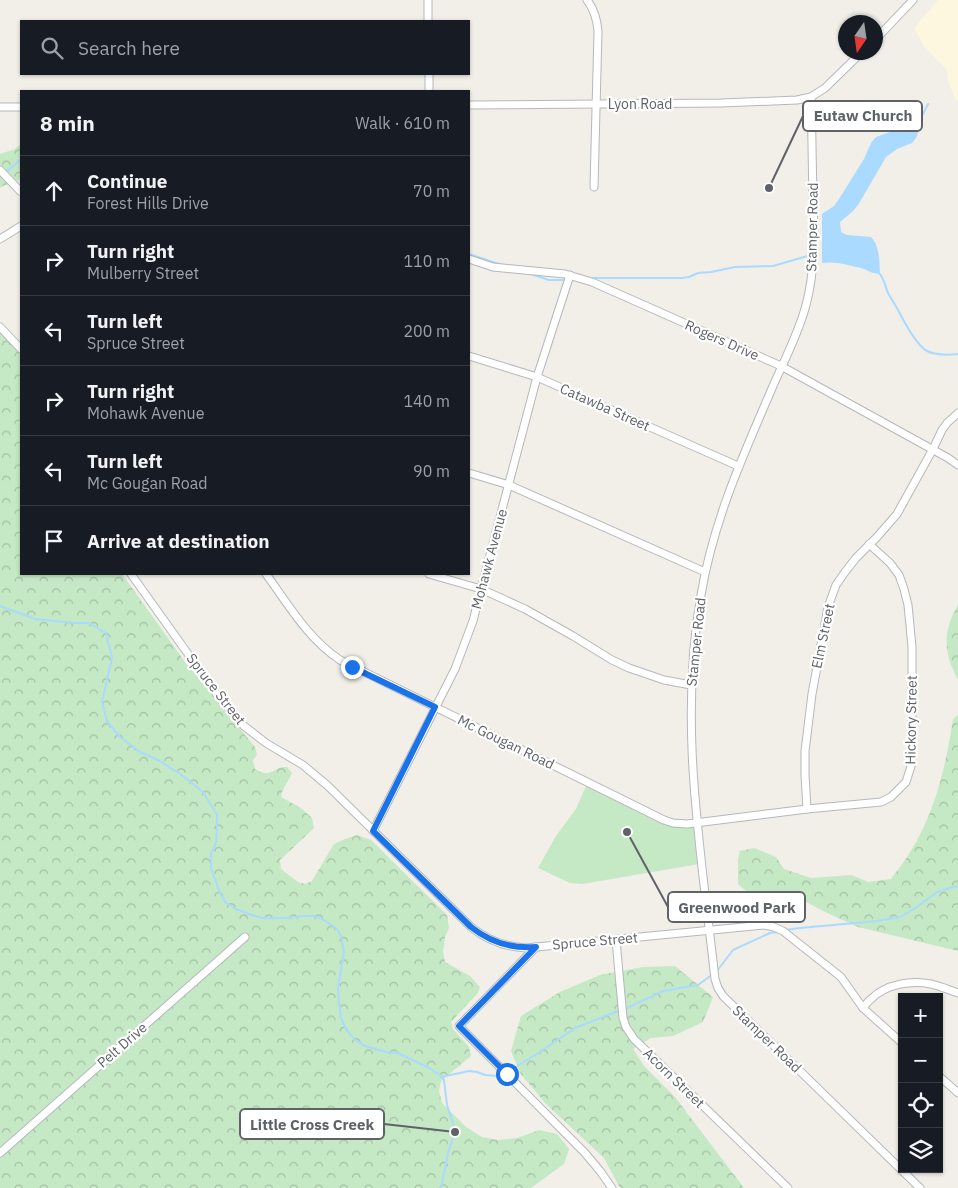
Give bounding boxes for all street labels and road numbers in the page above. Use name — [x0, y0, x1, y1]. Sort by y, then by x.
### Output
street label: Lyon Road — [608, 95, 672, 113]
street label: Stamper Road — [802, 182, 822, 272]
street label: Rogers Drive — [682, 316, 762, 364]
street label: Catawba Street — [557, 379, 653, 435]
street label: Mohawk Avenue — [467, 507, 511, 611]
street label: Stamper Road — [682, 597, 710, 687]
street label: Elm Street — [807, 602, 839, 670]
street label: Spruce Street — [183, 650, 250, 728]
street label: Hickory Street — [901, 675, 921, 765]
street label: Mc Gougan Road — [455, 711, 557, 773]
street label: Spruce Street — [552, 928, 639, 954]
street label: Stamper Road — [729, 1002, 805, 1076]
street label: Pelt Drive — [93, 1018, 151, 1072]
street label: Acorn Street — [639, 1044, 709, 1112]

